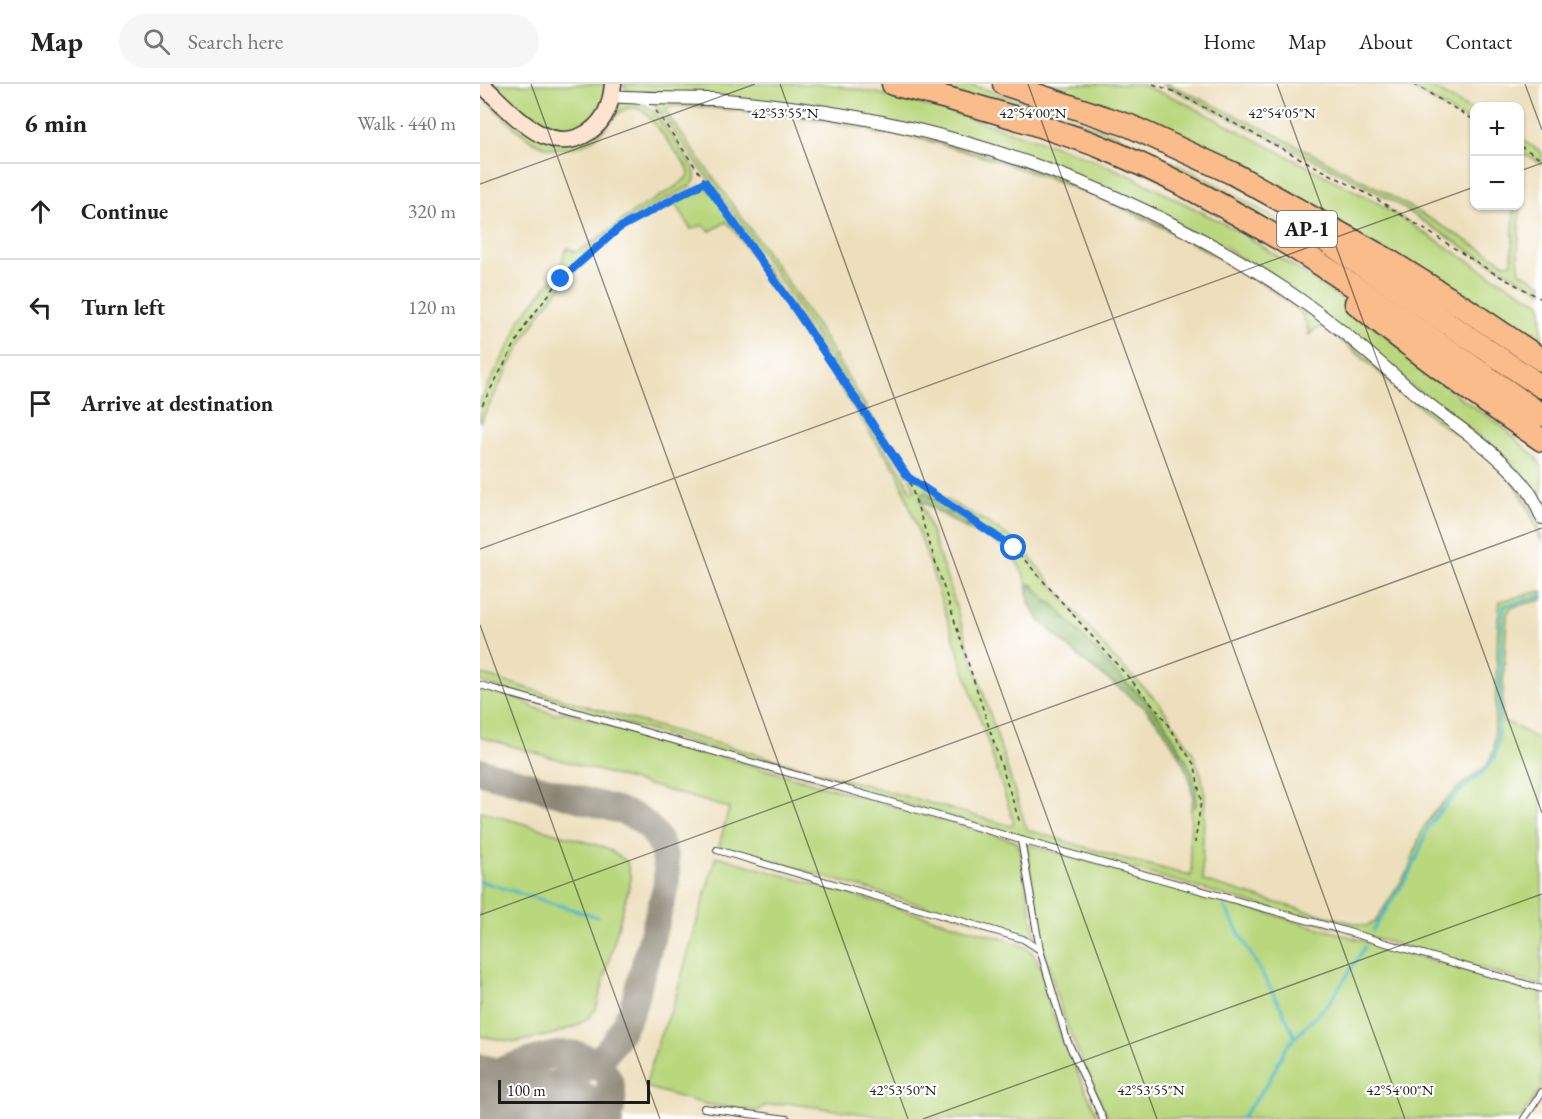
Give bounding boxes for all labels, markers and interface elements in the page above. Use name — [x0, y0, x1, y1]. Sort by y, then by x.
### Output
search box — [119, 14, 539, 68]
text: Map — [30, 23, 83, 59]
icon: search — [140, 25, 173, 58]
text: Search here — [188, 27, 283, 56]
text: Home — [1203, 28, 1255, 55]
text: Map — [1288, 28, 1326, 55]
text: About — [1359, 28, 1412, 55]
text: Contact — [1445, 28, 1512, 55]
map controls — [1470, 102, 1524, 210]
button: + — [1470, 102, 1524, 156]
text: 42°53'55"N — [751, 103, 819, 122]
text: 42°54'00"N — [999, 103, 1067, 122]
text: 42°54'05"N — [1248, 103, 1316, 122]
text: 6 min — [24, 106, 87, 140]
text: Walk · 440 m — [357, 110, 456, 136]
button: − — [1470, 156, 1524, 210]
icon: ahead — [24, 195, 57, 228]
text: Continue — [81, 197, 168, 226]
text: 320 m — [408, 198, 456, 224]
road number: AP-1 — [1277, 211, 1337, 247]
route end — [547, 265, 573, 291]
icon: left — [24, 291, 57, 324]
text: Turn left — [81, 293, 165, 322]
text: 120 m — [408, 294, 456, 320]
icon: arrive — [24, 387, 57, 420]
text: Arrive at destination — [81, 389, 273, 418]
route start — [1000, 534, 1026, 560]
scale bar — [498, 1077, 650, 1104]
text: 100 m — [507, 1080, 546, 1101]
text: 42°53'50"N — [869, 1080, 937, 1099]
text: 42°53'55"N — [1117, 1080, 1185, 1099]
text: 42°54'00"N — [1366, 1080, 1434, 1099]

